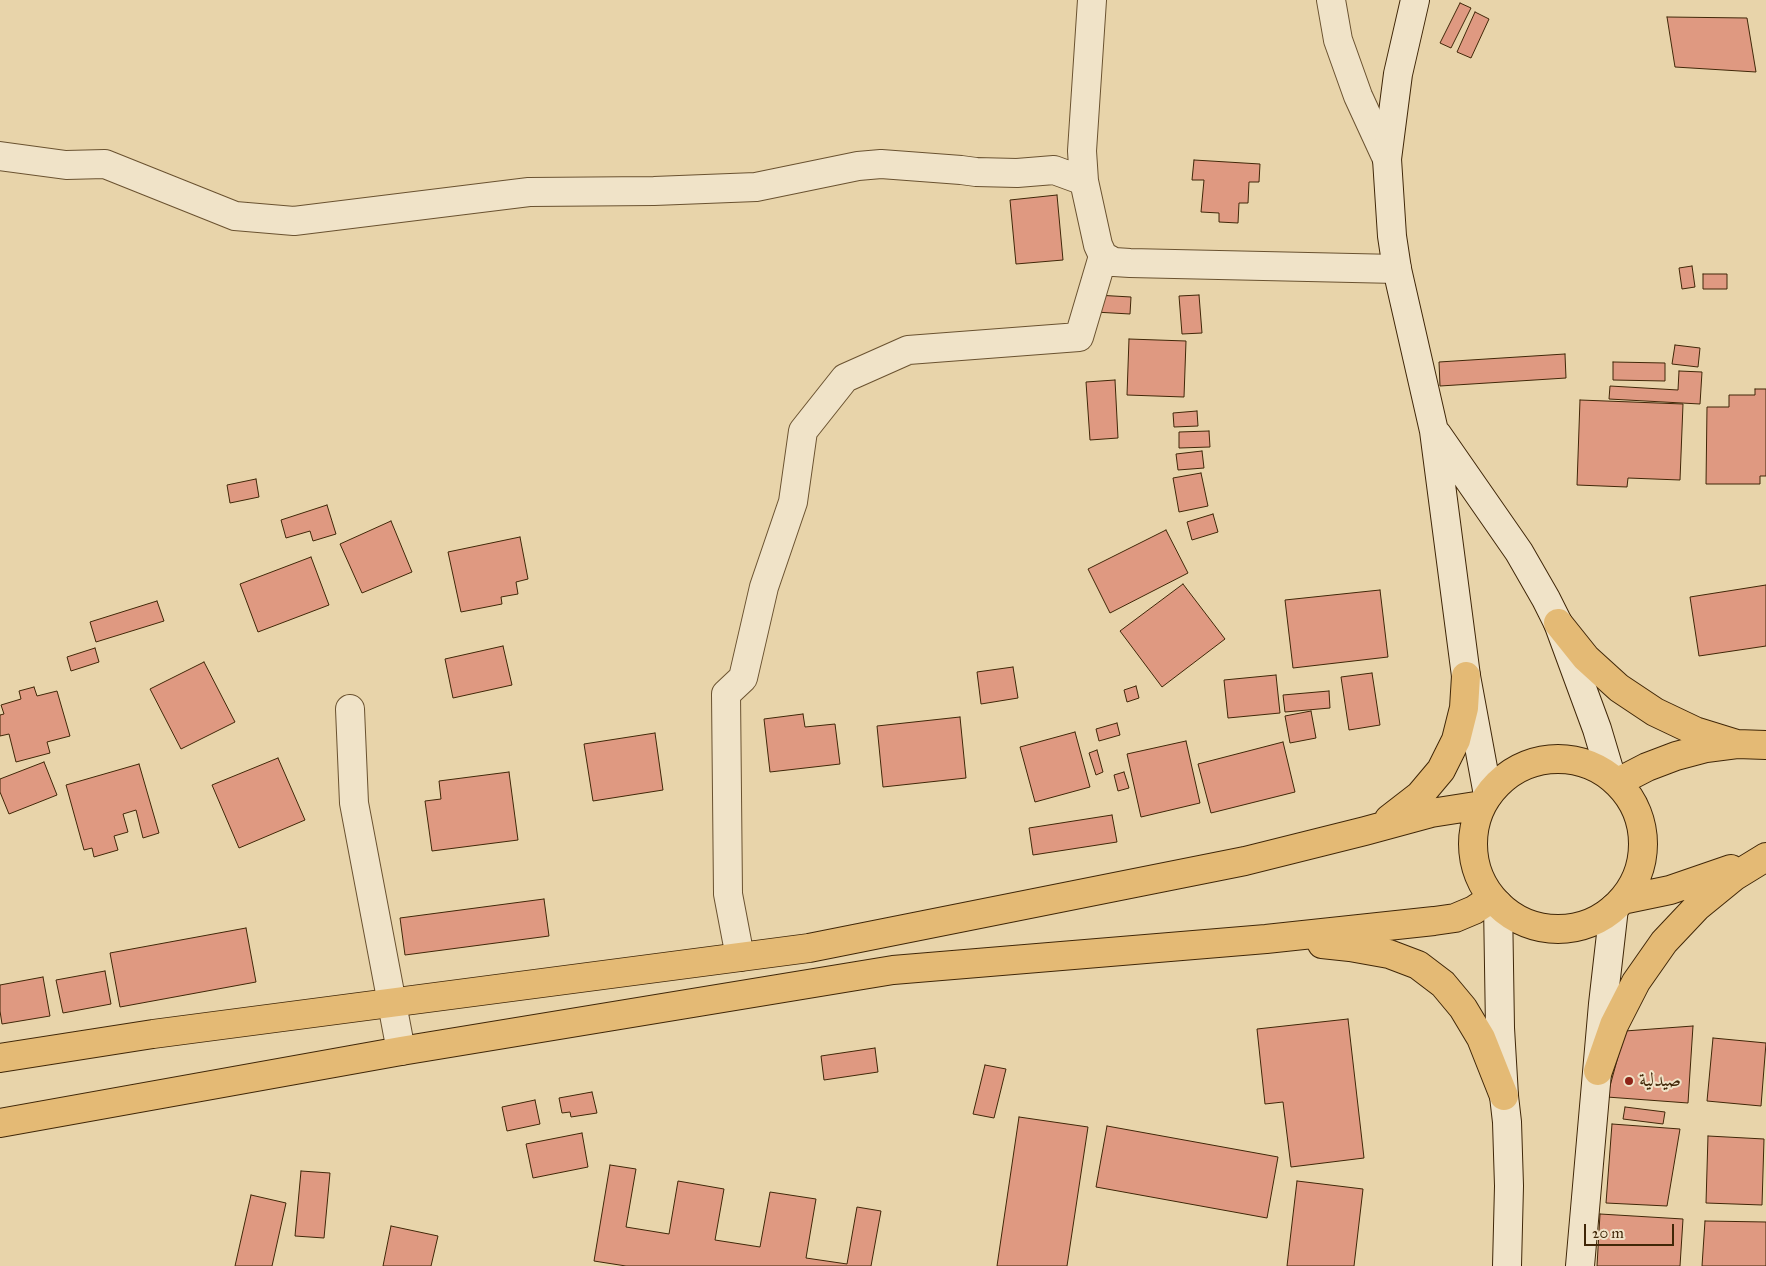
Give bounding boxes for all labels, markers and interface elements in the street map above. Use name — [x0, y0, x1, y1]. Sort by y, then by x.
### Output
place label: صيدلية — [1639, 1070, 1681, 1092]
marker: صيدلية — [1623, 1075, 1635, 1087]
scale bar — [1586, 1214, 1676, 1246]
text: 20 m — [1592, 1224, 1624, 1242]

